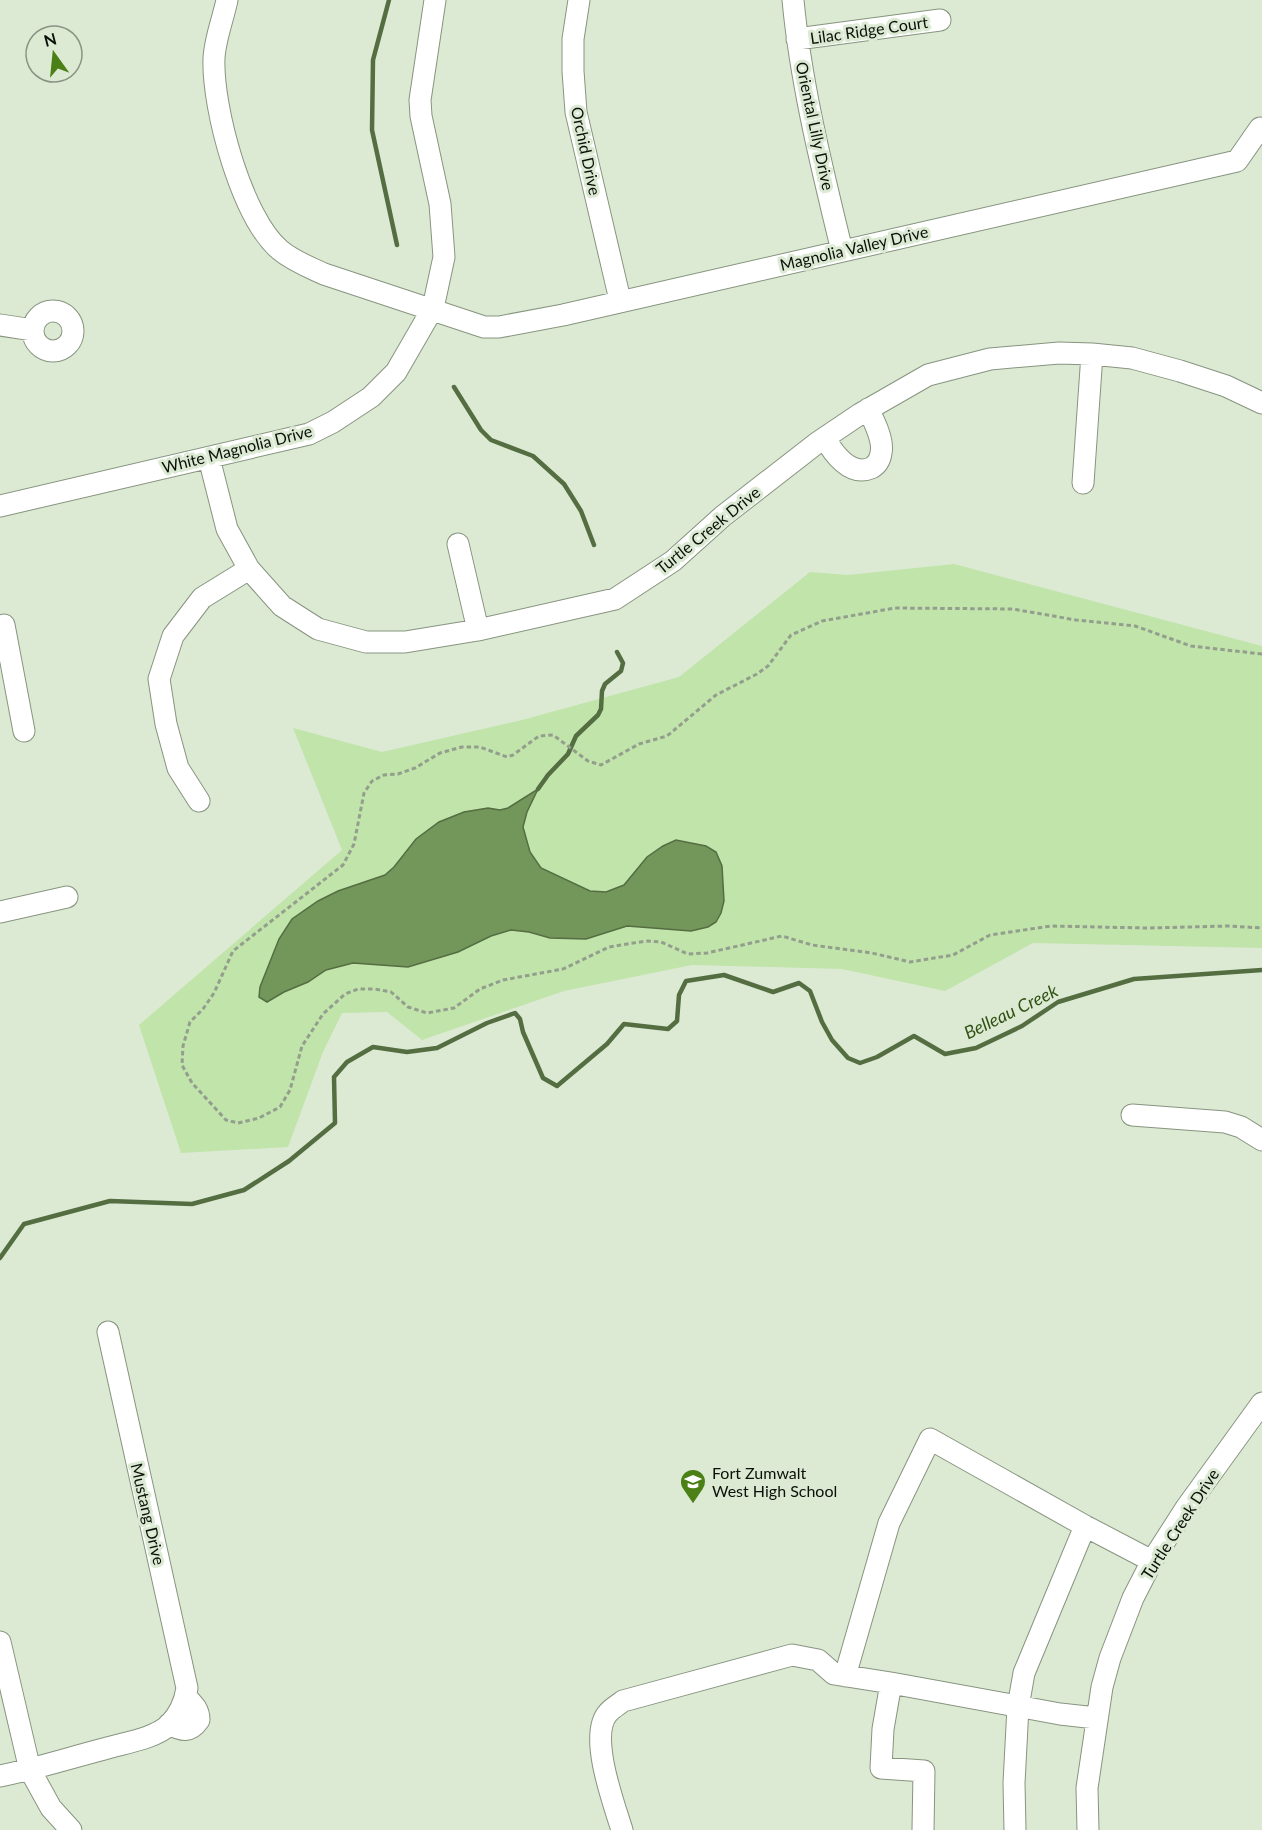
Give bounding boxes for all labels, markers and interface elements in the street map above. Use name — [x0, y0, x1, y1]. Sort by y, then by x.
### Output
street label: Lilac Ridge Court — [809, 12, 929, 47]
north arrow — [24, 24, 84, 84]
text: N — [42, 28, 58, 50]
street label: Oriental Lilly Drive — [793, 60, 838, 192]
street label: Orchid Drive — [568, 105, 605, 197]
street label: Magnolia Valley Drive — [778, 221, 930, 274]
street label: White Magnolia Drive — [160, 421, 314, 476]
street label: Turtle Creek Drive — [652, 482, 763, 577]
water label: Belleau Creek — [960, 979, 1061, 1043]
street label: Mustang Drive — [128, 1461, 169, 1567]
place label: Fort Zumwalt West High School — [712, 1463, 837, 1500]
street label: Turtle Creek Drive — [1137, 1465, 1222, 1583]
school or university icon: Fort Zumwalt West High School — [678, 1467, 708, 1505]

